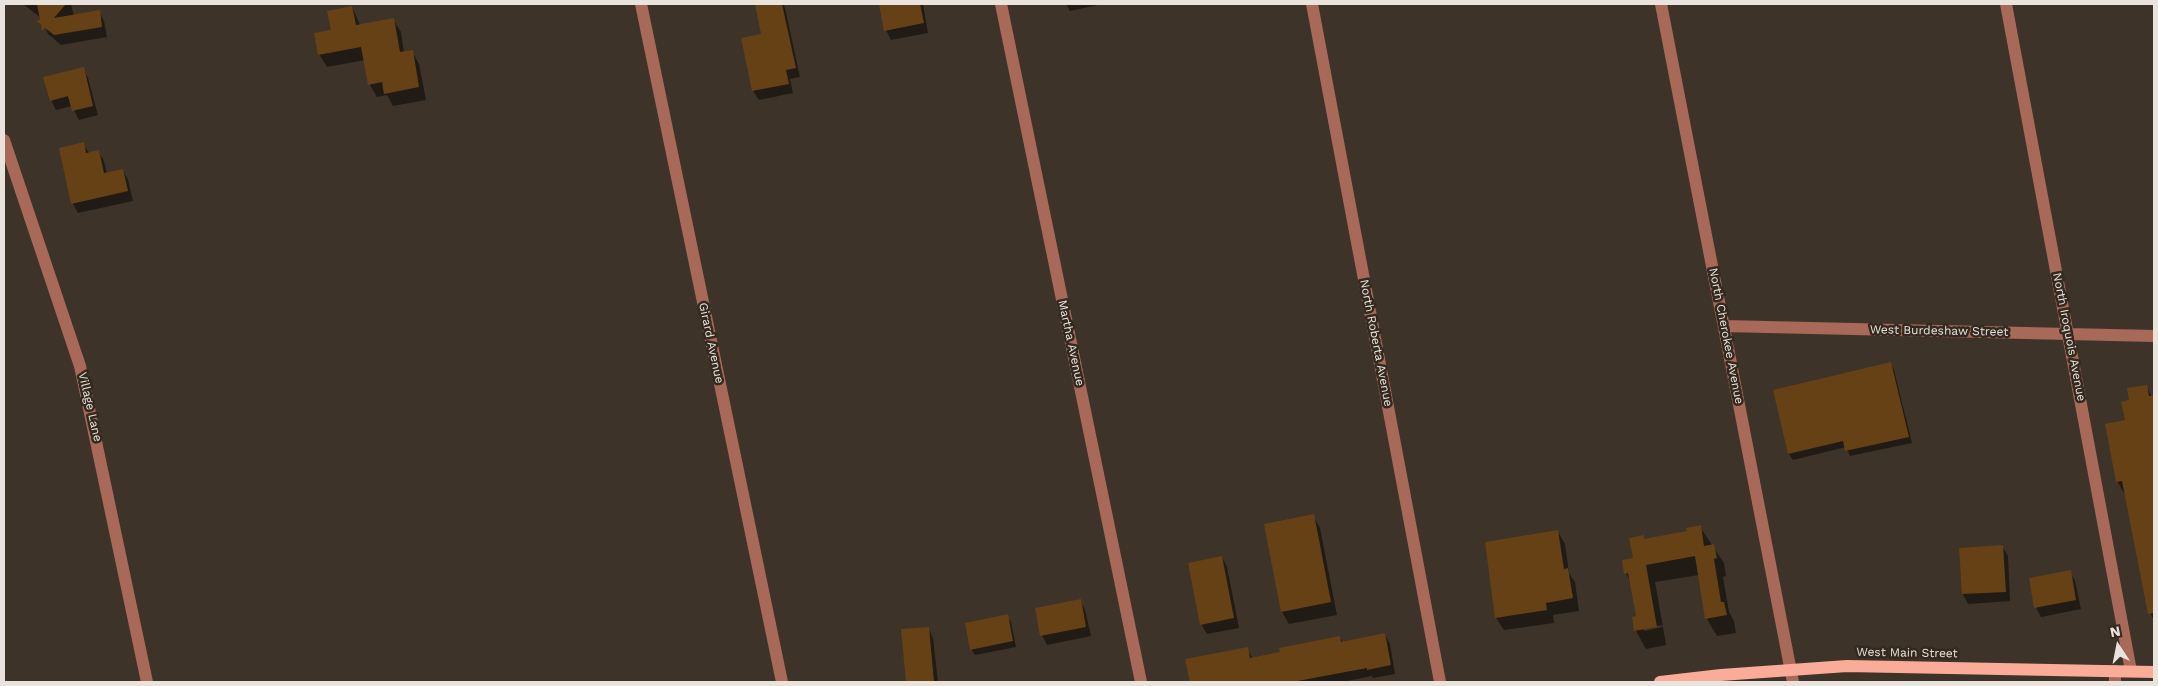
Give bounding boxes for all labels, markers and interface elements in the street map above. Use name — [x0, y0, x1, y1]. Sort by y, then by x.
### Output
street label: North Cherokee Avenue — [1706, 267, 1746, 405]
street label: North Iroquois Avenue — [2049, 272, 2089, 402]
street label: North Roberta Avenue — [1357, 278, 1395, 408]
street label: Martha Avenue — [1055, 299, 1087, 387]
street label: Girard Avenue — [695, 301, 727, 385]
street label: West Burdeshaw Street — [1870, 323, 2008, 339]
street label: Village Lane — [75, 371, 105, 443]
north arrow — [2093, 621, 2143, 671]
text: N — [2109, 622, 2122, 640]
street label: West Main Street — [1856, 645, 1958, 661]

